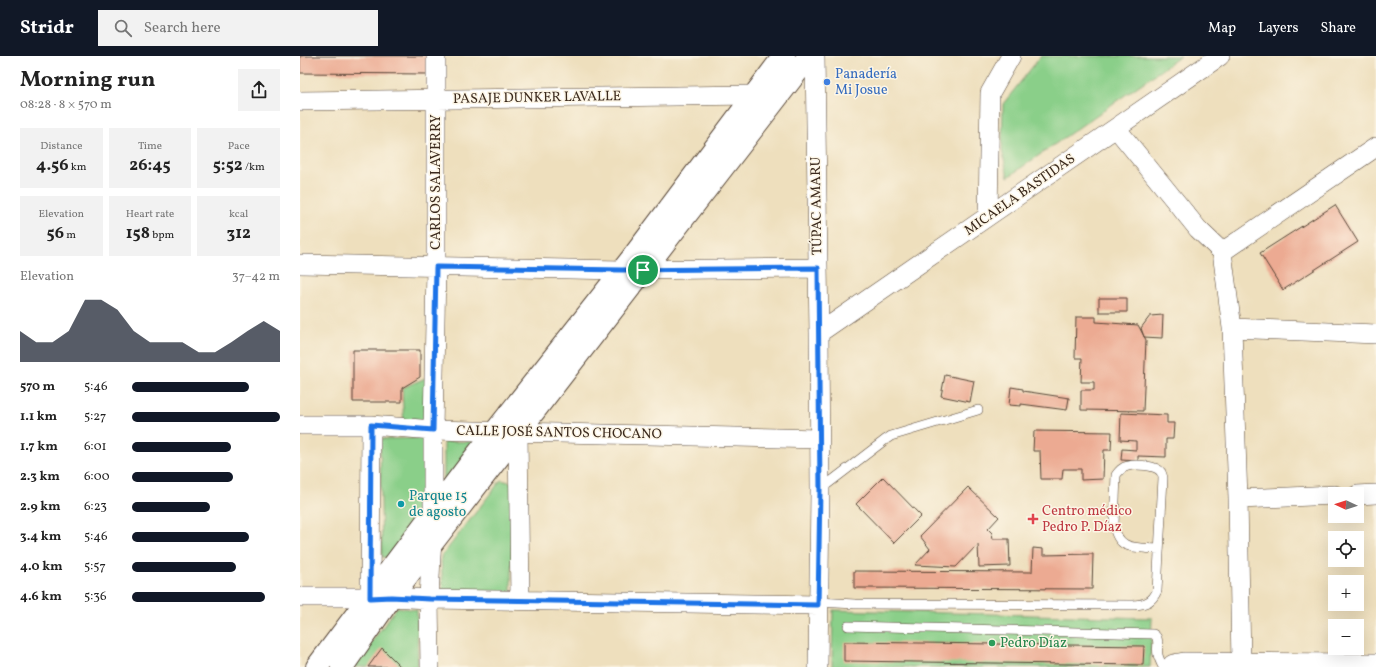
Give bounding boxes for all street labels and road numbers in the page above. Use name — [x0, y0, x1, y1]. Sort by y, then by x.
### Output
street label: PASAJE DUNKER LAVALLE — [453, 87, 621, 109]
street label: CARLOS SALAVERRY — [427, 114, 446, 250]
street label: MICAELA BASTIDAS — [961, 150, 1079, 240]
street label: TÚPAC AMARU — [806, 157, 827, 255]
street label: CALLE JOSÉ SANTOS CHOCANO — [456, 422, 662, 444]

